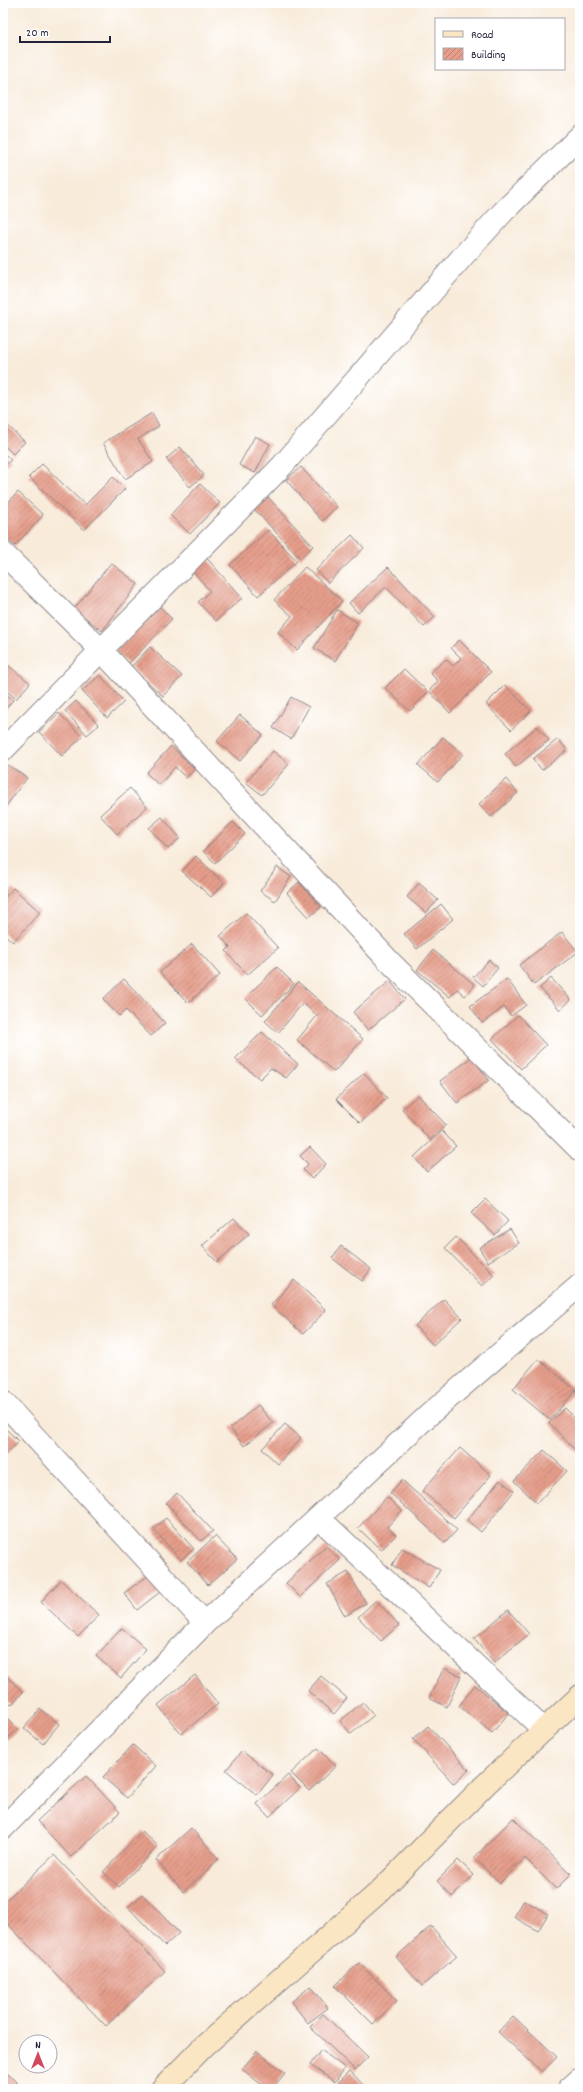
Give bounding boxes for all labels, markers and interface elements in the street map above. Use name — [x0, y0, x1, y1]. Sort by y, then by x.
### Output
scale bar — [20, 18, 110, 44]
legend — [435, 18, 565, 70]
text: 20 m — [26, 25, 49, 42]
text: Road — [471, 27, 493, 44]
text: Building — [471, 47, 506, 64]
north arrow — [18, 2034, 58, 2074]
text: N — [35, 2038, 41, 2054]

